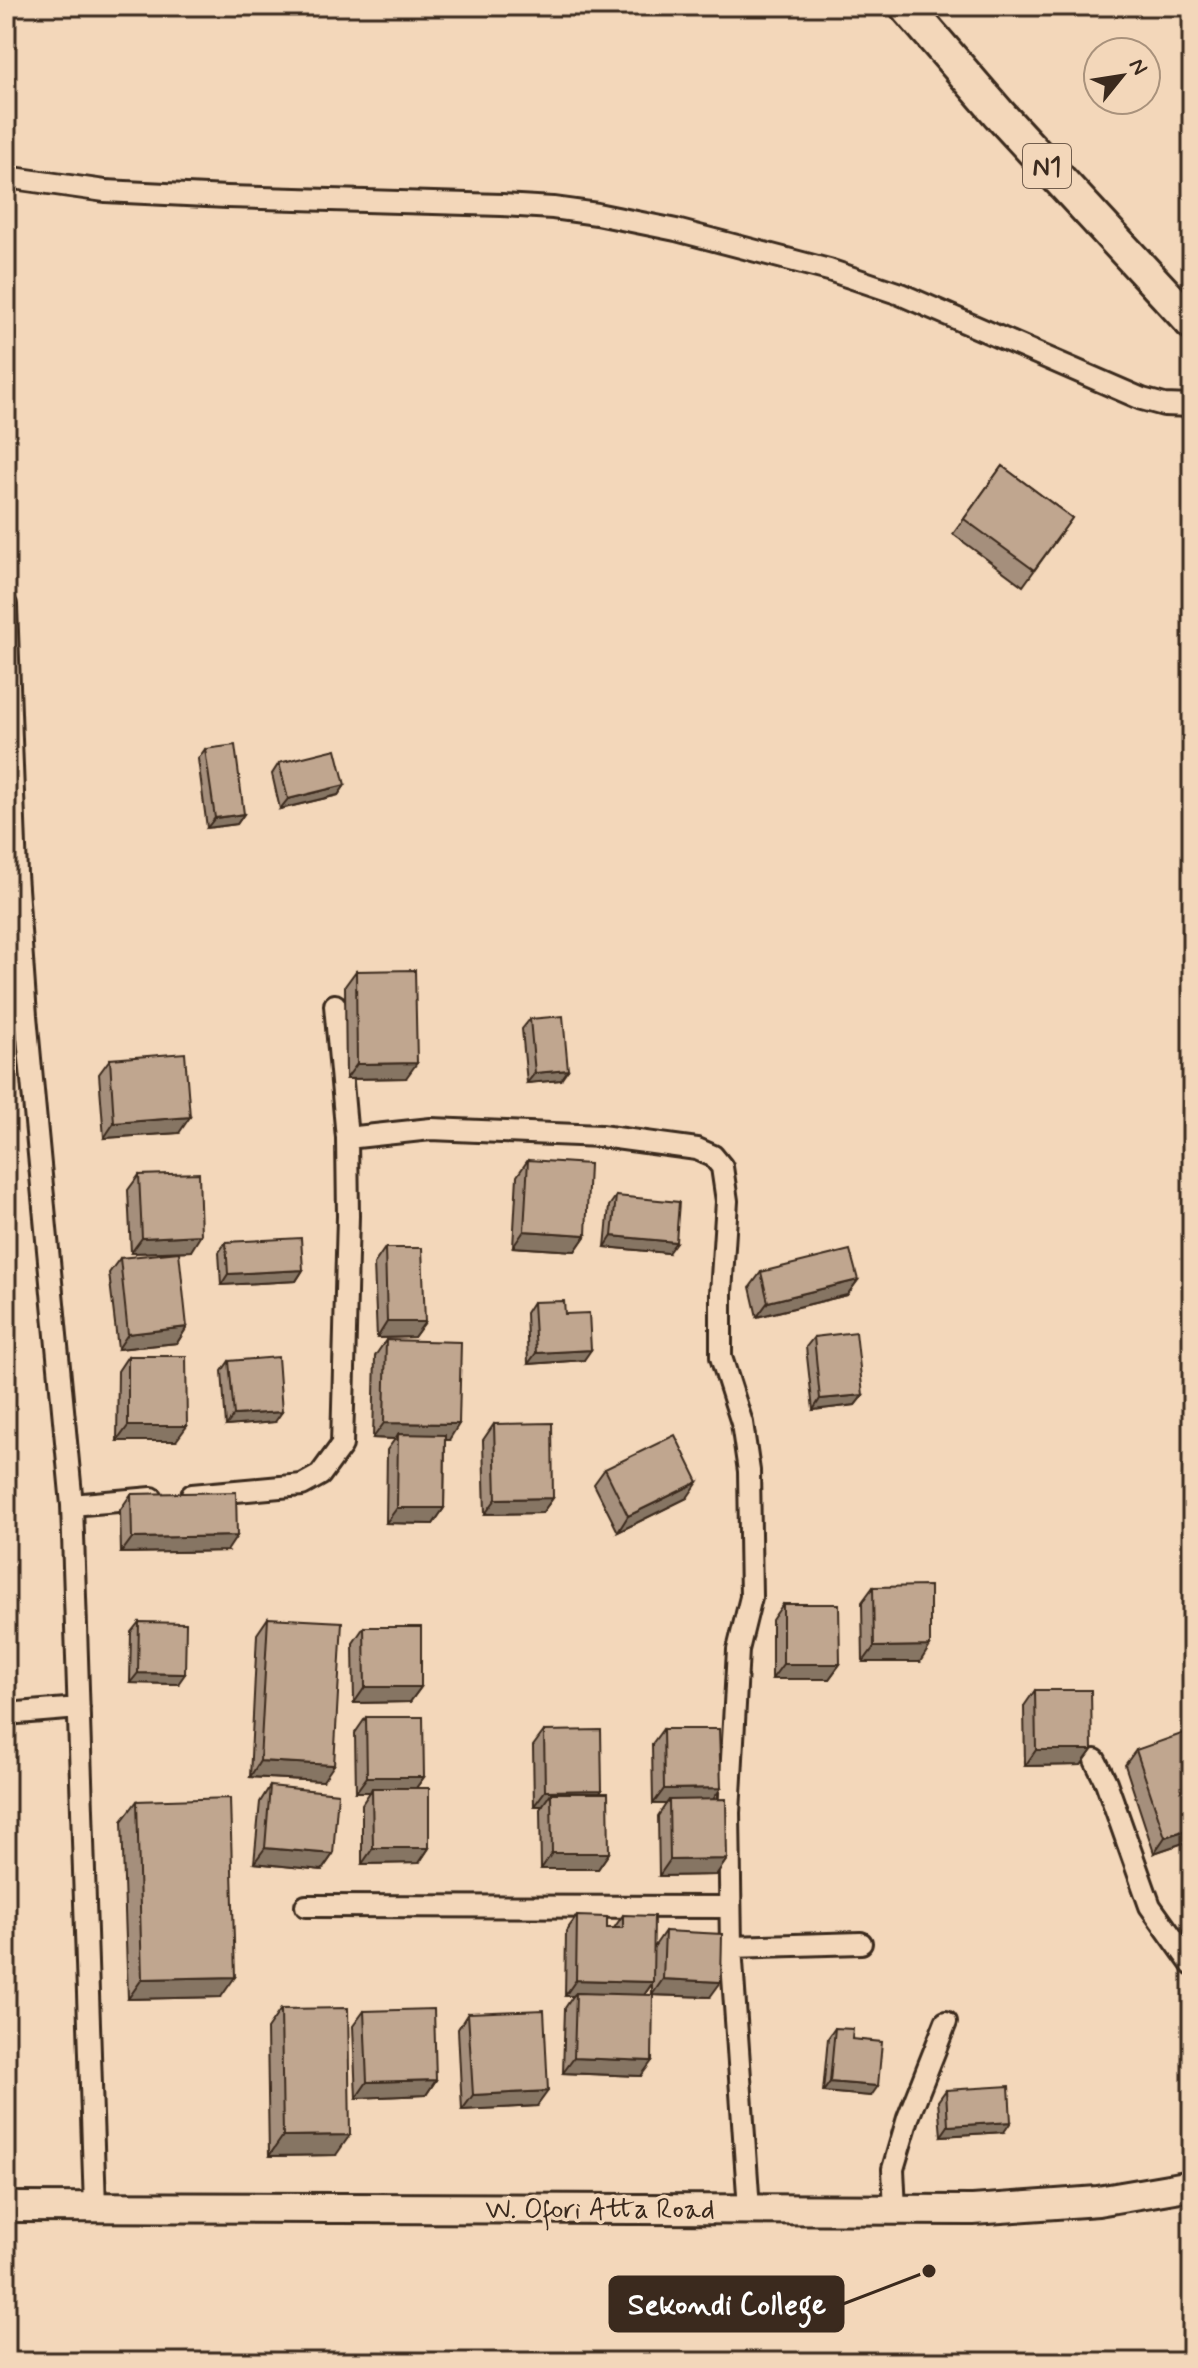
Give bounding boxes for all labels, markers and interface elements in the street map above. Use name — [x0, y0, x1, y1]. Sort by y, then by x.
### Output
north arrow — [1082, 36, 1162, 116]
text: N — [1122, 54, 1153, 80]
road number: N1 — [1023, 144, 1071, 188]
street label: W. Ofori Atta Road — [485, 2192, 715, 2231]
callout: Sekondi College — [610, 2277, 843, 2331]
text: Sekondi College — [628, 2286, 826, 2329]

